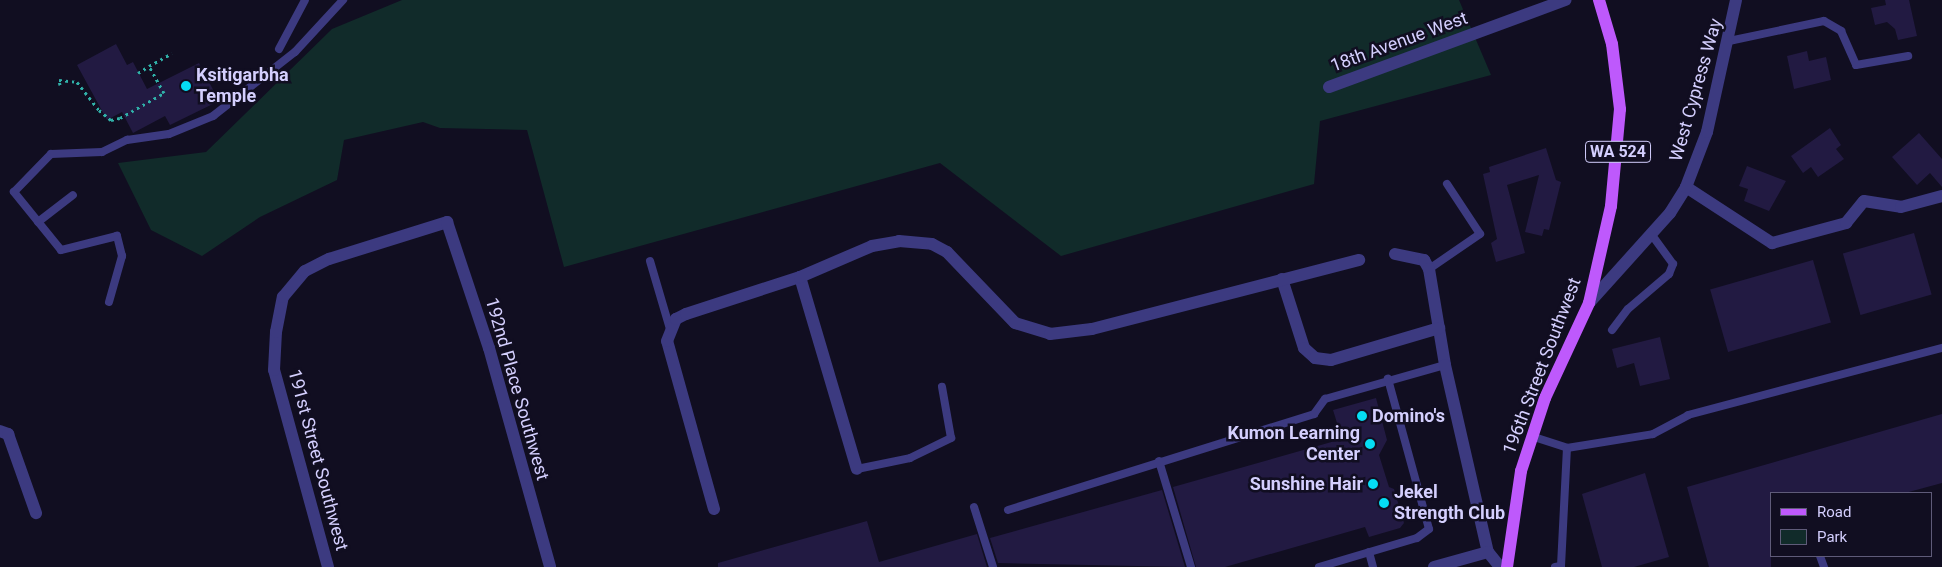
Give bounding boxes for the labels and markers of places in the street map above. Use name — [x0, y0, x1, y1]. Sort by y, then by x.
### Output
place label: Ksitigarbha Temple — [196, 65, 289, 108]
marker: Ksitigarbha Temple — [180, 80, 192, 92]
place label: Domino's — [1372, 405, 1445, 427]
marker: Domino's — [1356, 410, 1368, 422]
place label: Kumon Learning Center — [1227, 423, 1360, 466]
marker: Kumon Learning Center — [1364, 438, 1376, 450]
place label: Sunshine Hair — [1250, 473, 1363, 495]
marker: Sunshine Hair — [1367, 478, 1379, 490]
place label: Jekel Strength Club — [1394, 482, 1505, 524]
marker: Jekel Strength Club — [1378, 497, 1390, 509]

